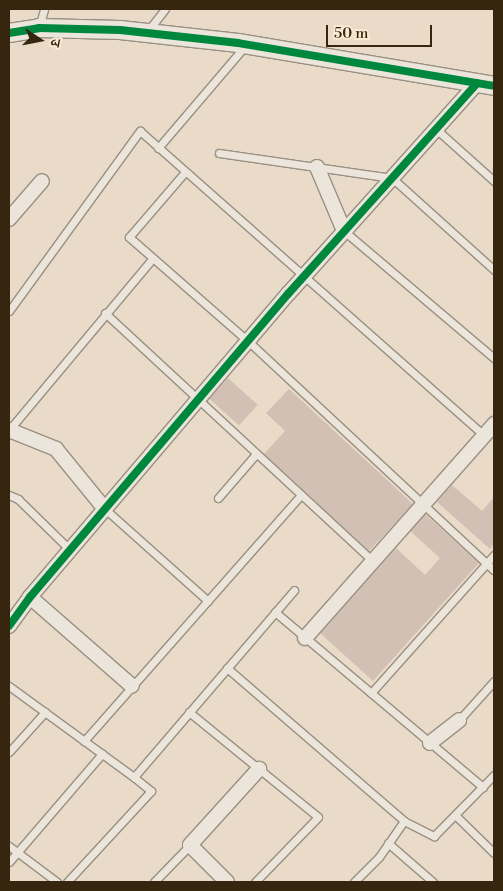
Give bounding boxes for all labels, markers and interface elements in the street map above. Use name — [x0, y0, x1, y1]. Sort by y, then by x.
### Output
north arrow — [15, 15, 65, 65]
scale bar — [328, 15, 434, 47]
text: 50 m — [334, 24, 368, 43]
text: उ — [45, 38, 64, 48]

